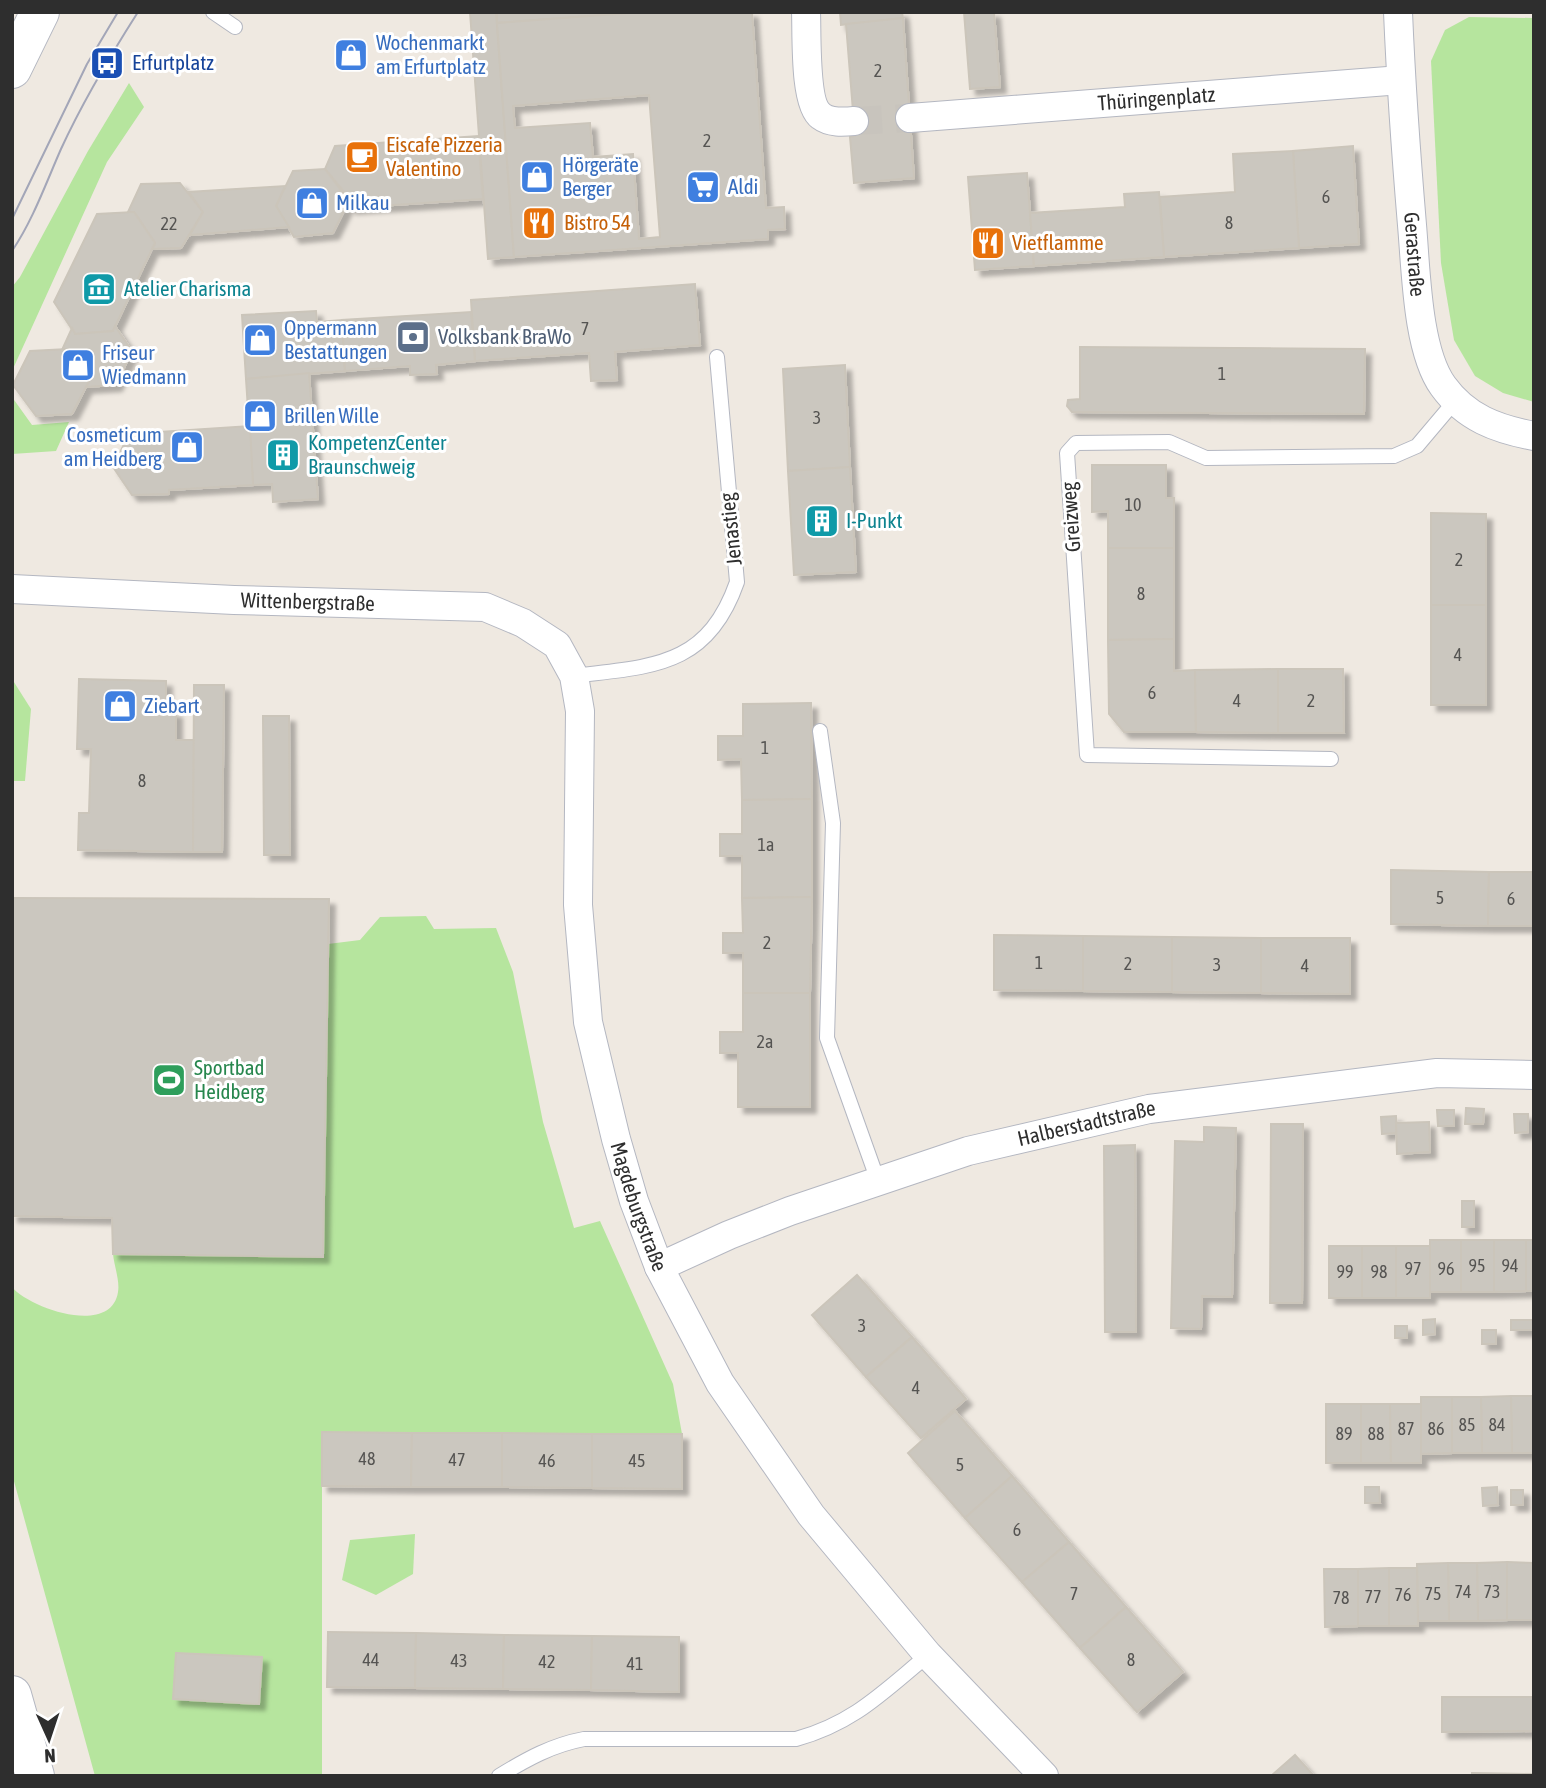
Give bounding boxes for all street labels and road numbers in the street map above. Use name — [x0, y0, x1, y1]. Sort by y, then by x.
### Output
street label: Thüringenplatz — [1097, 81, 1216, 114]
street label: Gerastraße — [1400, 211, 1431, 298]
street label: Greizweg — [1056, 481, 1084, 553]
street label: Jenastieg — [714, 492, 746, 567]
street label: Wittenbergstraße — [240, 587, 375, 615]
street label: Halberstadtstraße — [1015, 1095, 1157, 1150]
street label: Magdeburgstraße — [606, 1139, 672, 1274]

